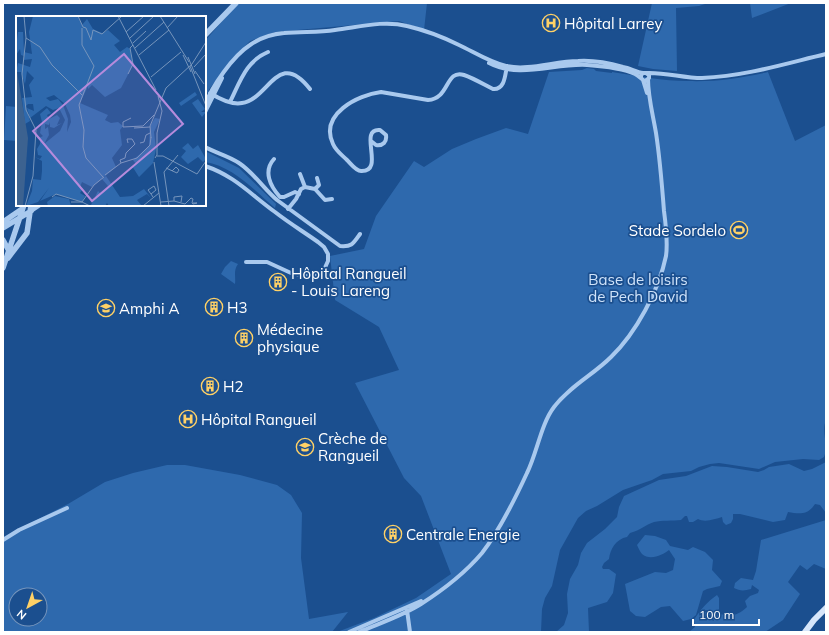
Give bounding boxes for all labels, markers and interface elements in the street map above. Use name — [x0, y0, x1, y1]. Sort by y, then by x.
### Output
hospital icon: Hôpital Larrey — [541, 13, 561, 33]
place label: Hôpital Larrey — [564, 14, 662, 33]
inset map — [16, 16, 206, 206]
sports icon: Stade Sordelo — [729, 220, 749, 240]
place label: Stade Sordelo — [629, 221, 726, 240]
place label: Hôpital Rangueil - Louis Lareng — [291, 264, 407, 300]
park label: Base de loisirs de Pech David — [588, 270, 688, 306]
building icon: Hôpital Rangueil - Louis Lareng — [268, 272, 288, 292]
building icon: H3 — [204, 297, 224, 317]
school or university icon: Amphi A — [96, 298, 116, 318]
place label: H3 — [227, 298, 248, 317]
place label: Amphi A — [119, 299, 180, 318]
place label: Médecine physique — [257, 320, 323, 356]
building icon: Médecine physique — [234, 328, 254, 348]
building icon: H2 — [200, 376, 220, 396]
place label: H2 — [223, 377, 244, 396]
hospital icon: Hôpital Rangueil — [178, 409, 198, 429]
place label: Hôpital Rangueil — [201, 410, 317, 429]
place label: Crèche de Rangueil — [318, 429, 387, 465]
school or university icon: Crèche de Rangueil — [295, 437, 315, 457]
building icon: Centrale Energie — [383, 524, 403, 544]
place label: Centrale Energie — [406, 525, 520, 544]
north arrow — [8, 587, 48, 627]
scale bar — [693, 601, 759, 627]
text: N — [14, 607, 29, 623]
text: 100 m — [699, 607, 734, 622]

